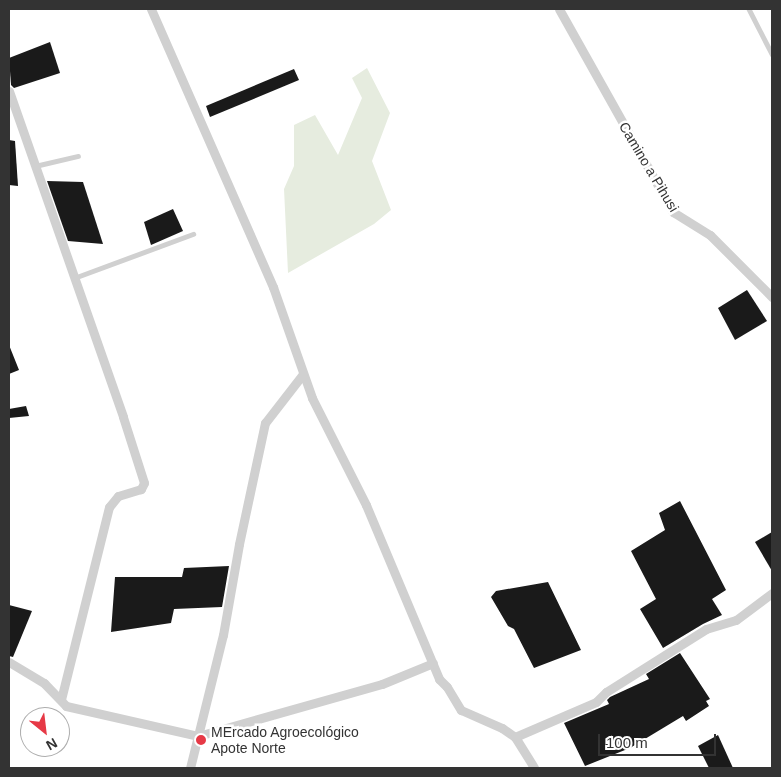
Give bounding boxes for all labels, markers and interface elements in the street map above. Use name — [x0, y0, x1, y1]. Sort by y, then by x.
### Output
street label: Camino a Pihusi — [616, 119, 682, 215]
north arrow — [20, 707, 70, 757]
place label: MErcado Agroecológico Apote Norte — [211, 724, 360, 756]
scale bar — [601, 724, 718, 756]
marker: MErcado Agroecológico Apote Norte — [195, 734, 207, 746]
text: 100 m — [606, 734, 648, 751]
text: N — [43, 735, 60, 754]

